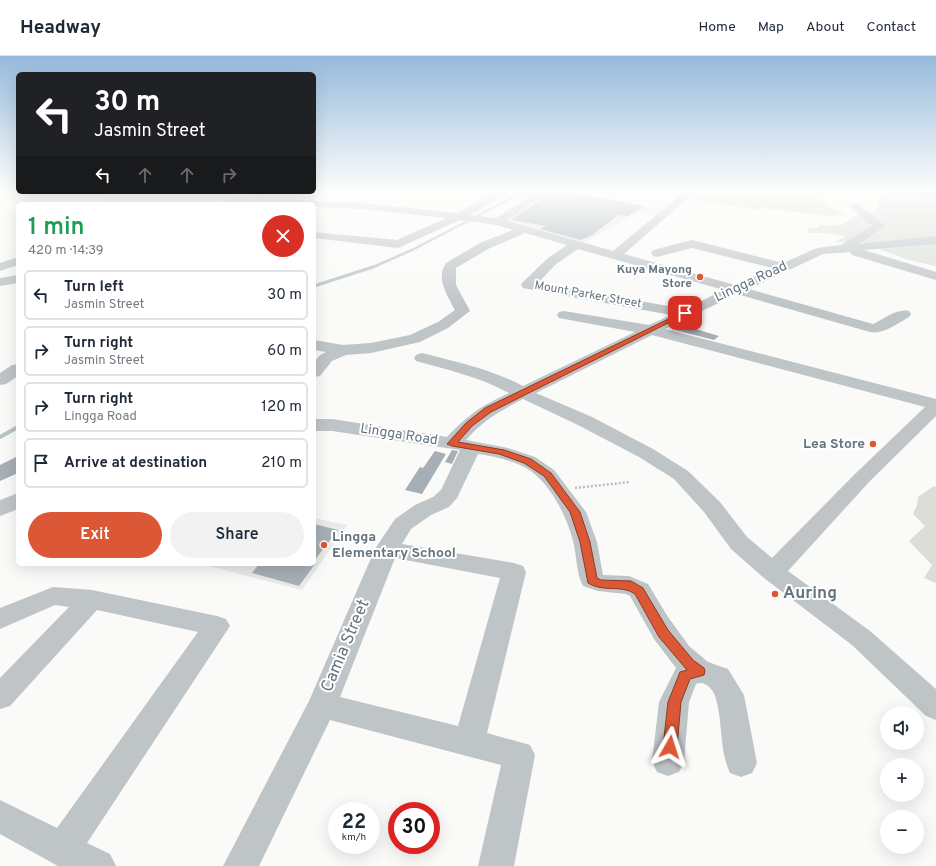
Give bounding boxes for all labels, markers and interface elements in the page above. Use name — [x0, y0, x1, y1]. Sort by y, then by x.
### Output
text: Headway — [20, 16, 101, 40]
text: Home — [699, 19, 736, 36]
text: Map — [758, 19, 784, 36]
text: About — [806, 19, 845, 36]
text: Contact — [867, 19, 916, 36]
text: 30 m — [94, 85, 160, 121]
icon: left — [28, 88, 80, 140]
text: Jasmin Street — [94, 120, 205, 143]
icon: left — [92, 164, 114, 186]
icon: ahead — [134, 164, 156, 186]
icon: ahead — [176, 164, 198, 186]
icon: right — [218, 164, 240, 186]
text: 1 min — [28, 213, 85, 243]
button: close — [262, 215, 304, 257]
text: 420 m · 14:39 — [28, 243, 103, 259]
street label: Lingga Road — [712, 258, 790, 306]
place label: Kuya Mayong Store — [617, 262, 692, 292]
marker: Kuya Mayong Store — [695, 272, 705, 282]
text: Turn left — [64, 278, 124, 297]
street label: Mount Parker Street — [533, 278, 643, 312]
icon: left — [30, 284, 52, 306]
text: 30 m — [267, 286, 302, 305]
pin — [668, 296, 702, 330]
text: Jasmin Street — [64, 297, 145, 313]
icon: arrive — [674, 302, 696, 324]
text: Turn right — [64, 334, 133, 353]
icon: right — [30, 340, 52, 362]
text: 60 m — [267, 342, 302, 361]
text: Jasmin Street — [64, 353, 145, 369]
text: Turn right — [64, 390, 133, 409]
icon: right — [30, 396, 52, 418]
text: 120 m — [261, 398, 302, 417]
text: Lingga Road — [64, 409, 137, 425]
street label: Lingga Road — [359, 420, 439, 450]
place label: Lea Store — [803, 436, 865, 453]
marker: Lea Store — [868, 439, 878, 449]
icon: arrive — [30, 452, 52, 474]
text: Arrive at destination — [64, 454, 207, 473]
text: 210 m — [261, 454, 302, 473]
button: Exit — [28, 512, 162, 558]
button: Share — [170, 512, 304, 558]
place label: Lingga Elementary School — [332, 529, 456, 562]
marker: Lingga Elementary School — [319, 540, 329, 550]
place label: Auring — [783, 583, 837, 605]
marker: Auring — [770, 589, 780, 599]
street label: Camia Street — [317, 596, 375, 696]
map controls — [880, 706, 924, 854]
button: sound — [880, 706, 924, 750]
position arrow — [649, 726, 691, 768]
button: + — [880, 758, 924, 802]
speed limit sign: 30 — [388, 802, 440, 854]
text: 22 — [342, 810, 366, 836]
button: − — [880, 810, 924, 854]
text: km/h — [342, 831, 366, 844]

